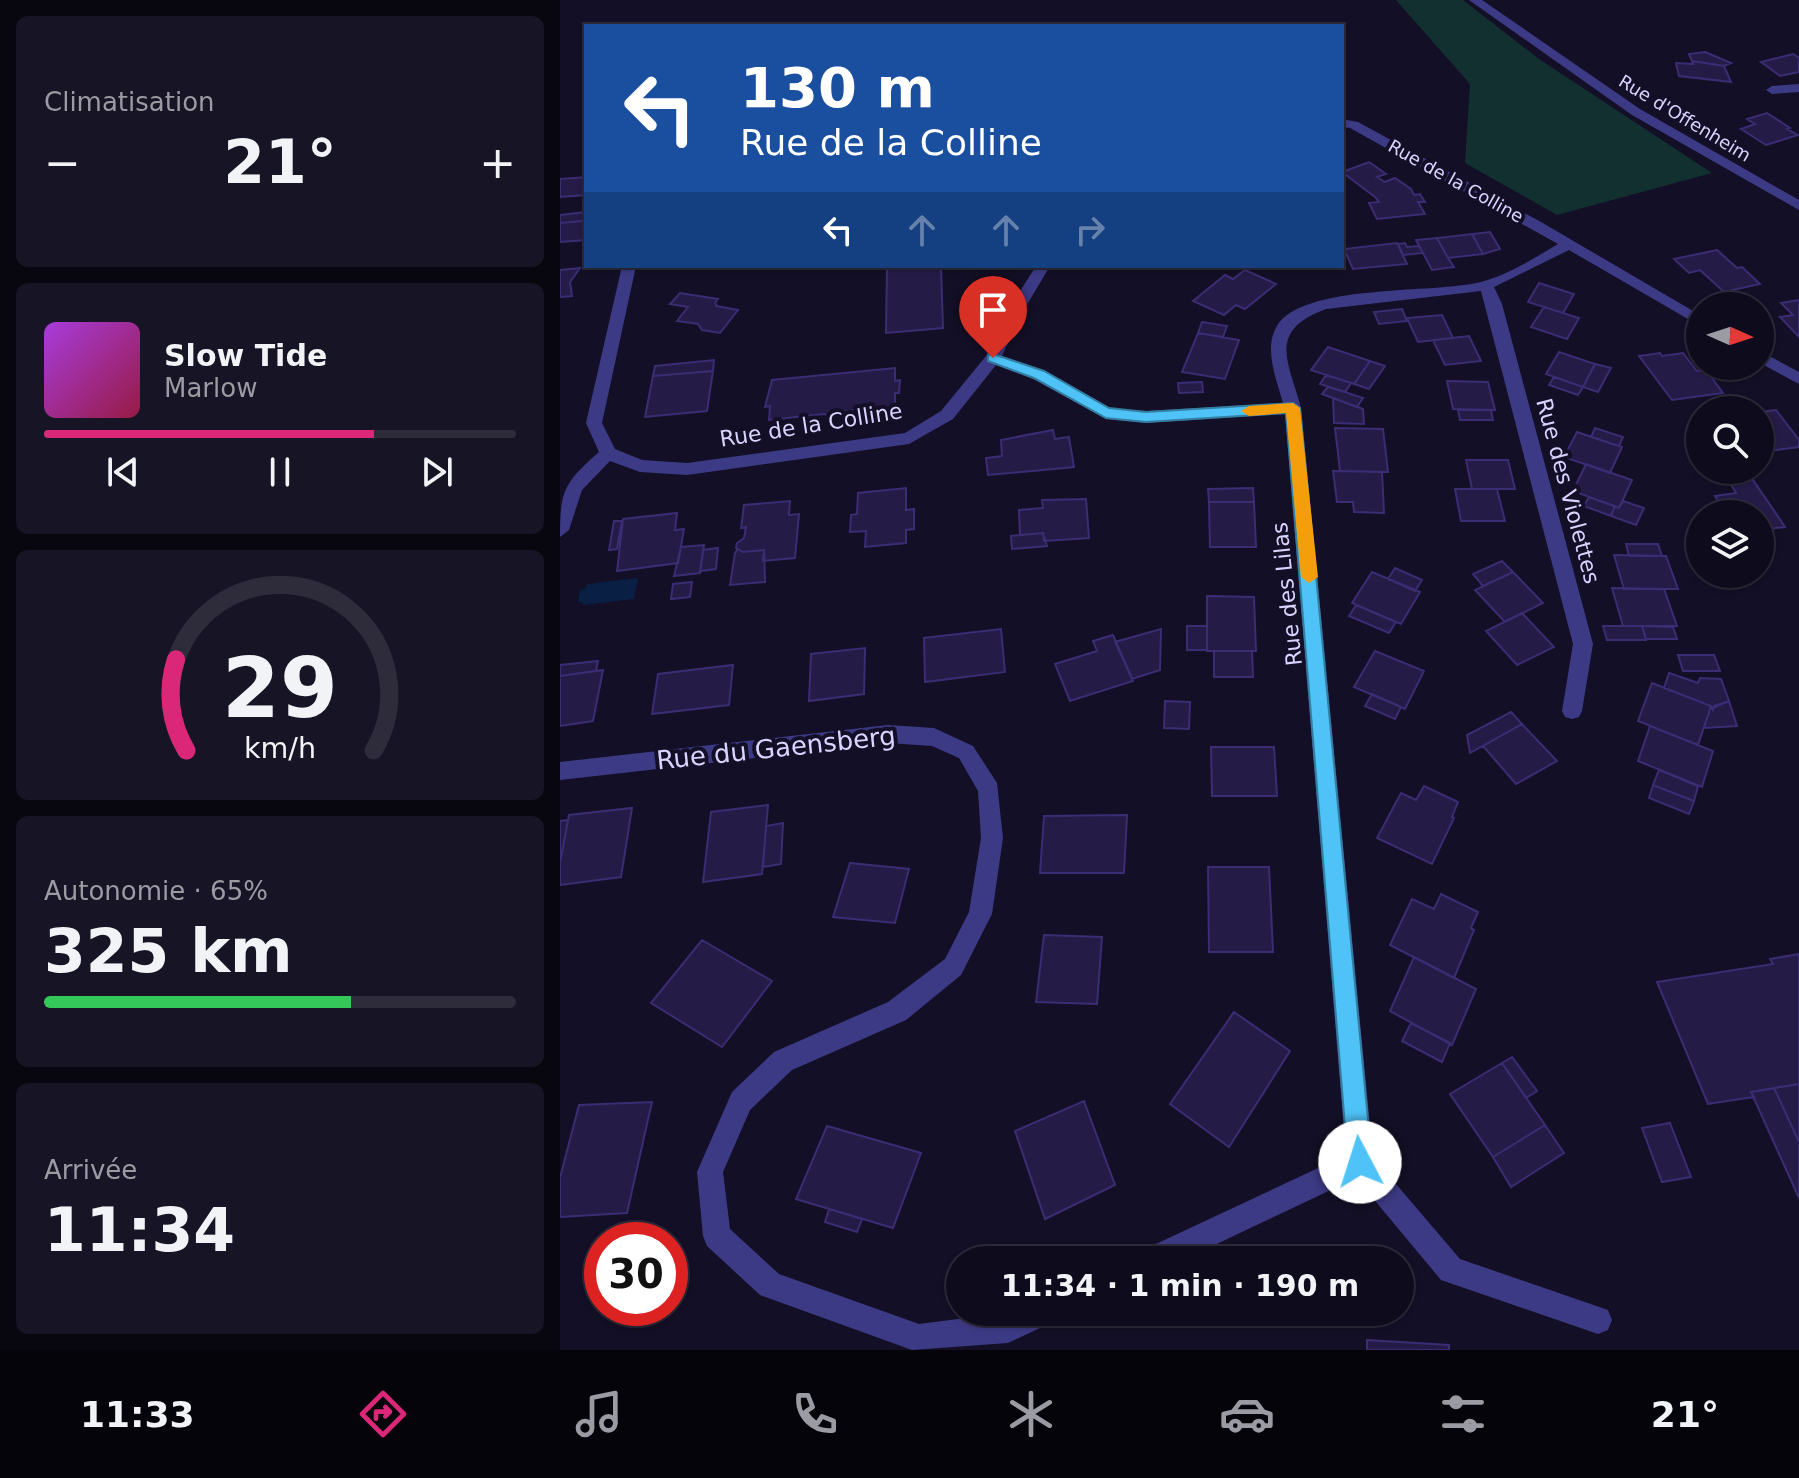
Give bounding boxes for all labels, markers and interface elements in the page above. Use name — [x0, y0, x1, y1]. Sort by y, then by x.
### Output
text: 130 m — [740, 55, 935, 120]
icon: left — [608, 56, 712, 160]
street label: Rue d'Offenheim — [1615, 70, 1755, 166]
text: Climatisation — [44, 87, 215, 117]
text: Rue de la Colline — [740, 122, 1042, 163]
text: 21° — [223, 127, 337, 197]
street label: Rue de la Colline — [1385, 135, 1527, 227]
text: − — [44, 137, 81, 188]
text: + — [479, 137, 516, 188]
icon: left — [816, 208, 860, 252]
icon: ahead — [900, 208, 944, 252]
icon: ahead — [984, 208, 1028, 252]
icon: right — [1068, 208, 1112, 252]
pin — [959, 276, 1027, 358]
icon: arrive — [971, 288, 1015, 332]
north arrow — [1686, 292, 1774, 380]
map controls — [1686, 292, 1774, 588]
text: Slow Tide — [164, 338, 327, 373]
text: Marlow — [164, 373, 257, 403]
street label: Rue des Violettes — [1531, 396, 1605, 586]
button: search — [1686, 396, 1774, 484]
street label: Rue de la Colline — [718, 398, 904, 452]
icon: previous — [101, 450, 145, 494]
icon: pause — [258, 450, 302, 494]
icon: next — [415, 450, 459, 494]
button: layers — [1686, 500, 1774, 588]
street label: Rue des Lilas — [1267, 521, 1307, 667]
text: 29 — [222, 640, 338, 737]
street label: Rue du Gaensberg — [655, 721, 897, 775]
text: km/h — [244, 731, 316, 765]
text: Autonomie · 65% — [44, 876, 268, 906]
text: 325 km — [44, 916, 293, 986]
position arrow — [1318, 1120, 1402, 1204]
text: Arrivée — [44, 1155, 137, 1185]
text: 11:34 — [44, 1195, 235, 1265]
speed limit sign: 30 — [584, 1222, 688, 1326]
text: 11:34 · 1 min · 190 m — [1001, 1268, 1359, 1303]
icon: directions — [355, 1386, 411, 1442]
icon: music — [571, 1386, 627, 1442]
icon: phone — [787, 1386, 843, 1442]
icon: climate — [1003, 1386, 1059, 1442]
icon: car — [1219, 1386, 1275, 1442]
icon: filters — [1435, 1386, 1491, 1442]
text: 11:33 — [80, 1394, 195, 1435]
text: 21° — [1651, 1394, 1719, 1435]

